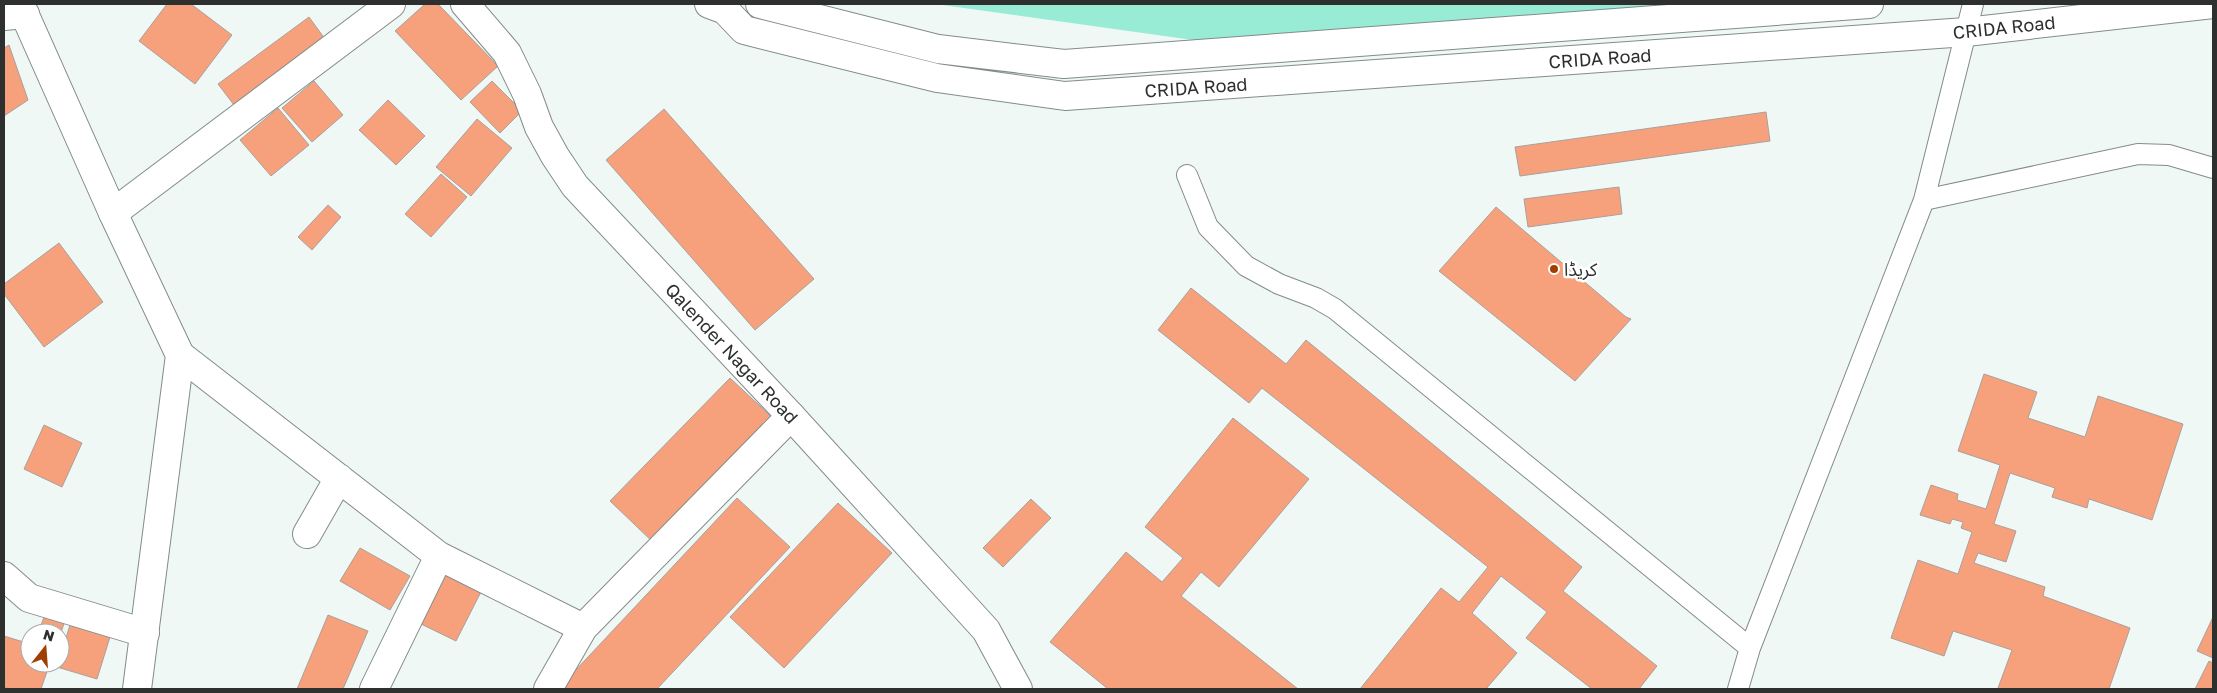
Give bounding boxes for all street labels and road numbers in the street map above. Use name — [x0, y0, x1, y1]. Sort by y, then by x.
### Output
street label: CRIDA Road — [1952, 11, 2056, 43]
street label: CRIDA Road — [1548, 43, 1652, 73]
street label: CRIDA Road — [1144, 72, 1248, 102]
street label: Qalender Nagar Road — [661, 278, 803, 428]

